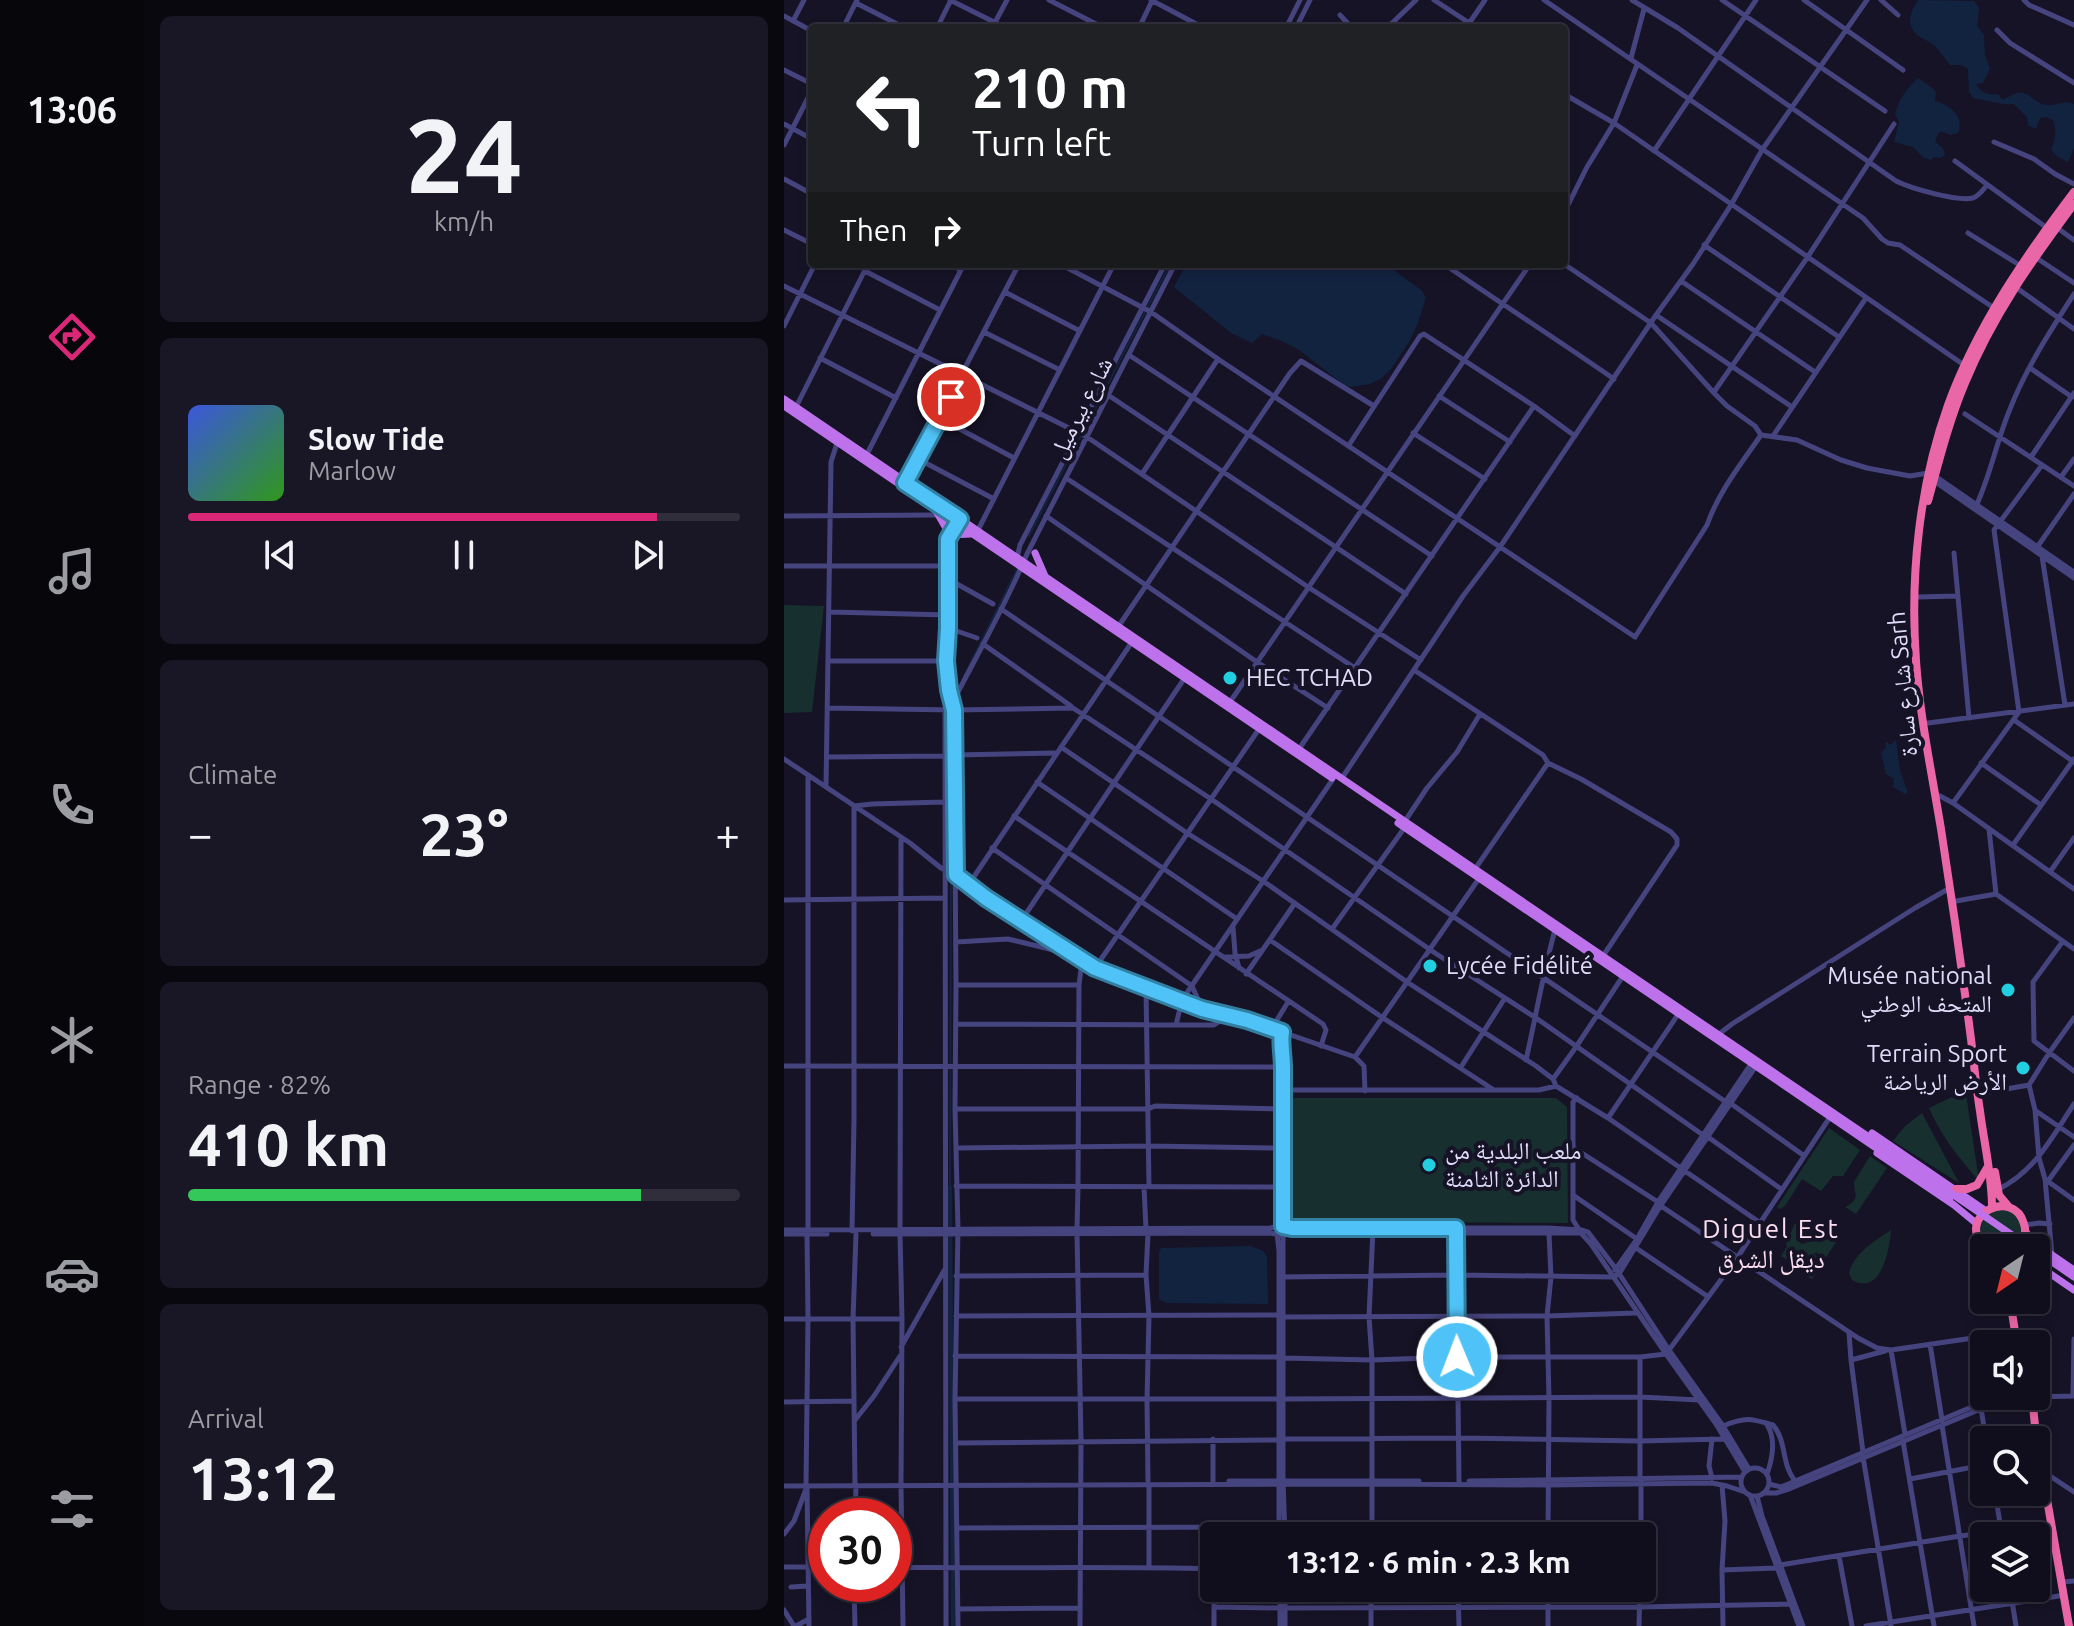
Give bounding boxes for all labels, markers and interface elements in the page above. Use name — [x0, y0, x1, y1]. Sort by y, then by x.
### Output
icon: left — [840, 56, 944, 160]
text: 210 m — [972, 56, 1128, 119]
text: 13:06 — [27, 89, 117, 130]
text: 24 — [405, 96, 523, 213]
text: Turn left — [972, 122, 1111, 163]
text: km/h — [434, 207, 494, 236]
icon: right — [924, 208, 968, 252]
text: Then — [840, 213, 908, 247]
icon: directions — [44, 309, 100, 365]
street label: شارع بيرميل — [1044, 353, 1119, 464]
pin — [917, 363, 985, 431]
icon: arrive — [929, 375, 973, 419]
text: Slow Tide — [308, 422, 445, 456]
text: Marlow — [308, 456, 396, 485]
icon: previous — [258, 533, 302, 577]
icon: pause — [442, 533, 486, 577]
icon: next — [626, 533, 670, 577]
icon: music — [44, 543, 100, 599]
street label: شارع سارة Sarh — [1883, 610, 1924, 758]
place label: HEC TCHAD — [1246, 664, 1373, 691]
marker: HEC TCHAD — [1221, 669, 1239, 687]
text: Climate — [188, 760, 277, 789]
icon: phone — [44, 777, 100, 833]
text: 23° — [420, 800, 508, 867]
text: − — [188, 809, 213, 858]
text: + — [715, 809, 740, 858]
place label: Lycée Fidélité — [1446, 952, 1593, 979]
marker: Lycée Fidélité — [1421, 957, 1439, 975]
place label: Musée national المتحف الوطني — [1827, 962, 1992, 1023]
marker: Musée national المتحف الوطني — [1999, 981, 2017, 999]
icon: climate — [44, 1012, 100, 1068]
place label: Terrain Sport الأرض الرياضة — [1867, 1040, 2008, 1096]
marker: Terrain Sport الأرض الرياضة — [2014, 1059, 2032, 1077]
text: Range · 82% — [188, 1070, 331, 1099]
text: 410 km — [188, 1110, 389, 1177]
place label: ملعب البلدية من الدائرة الثامنة — [1445, 1137, 1582, 1192]
marker: ملعب البلدية من الدائرة الثامنة — [1420, 1156, 1438, 1174]
district label: Diguel Est ديقل الشرق — [1702, 1214, 1840, 1275]
north arrow — [1970, 1234, 2050, 1314]
map controls — [1970, 1234, 2050, 1602]
icon: car — [44, 1246, 100, 1302]
position arrow — [1415, 1315, 1499, 1399]
button: sound — [1970, 1330, 2050, 1410]
text: Arrival — [188, 1404, 264, 1433]
button: search — [1970, 1426, 2050, 1506]
text: 13:12 — [188, 1444, 338, 1511]
icon: filters — [44, 1481, 100, 1537]
speed limit sign: 30 — [808, 1498, 912, 1602]
button: layers — [1970, 1522, 2050, 1602]
text: 13:12 · 6 min · 2.3 km — [1285, 1545, 1571, 1579]

